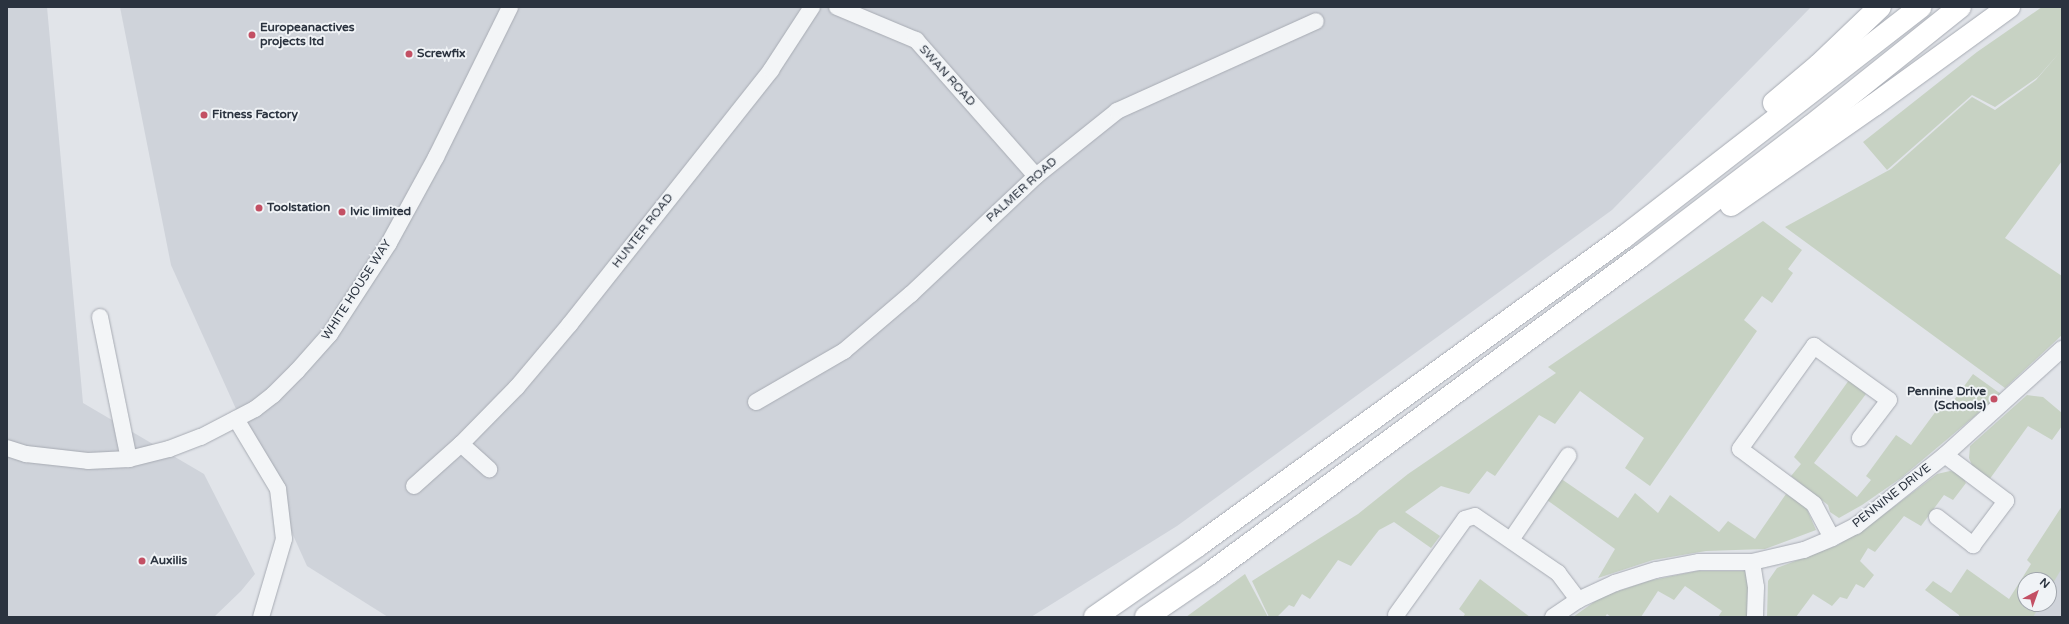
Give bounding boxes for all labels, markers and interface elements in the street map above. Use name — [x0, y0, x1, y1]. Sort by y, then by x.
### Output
place label: Europeanactives projects ltd — [260, 21, 354, 49]
marker: Europeanactives projects ltd — [247, 30, 257, 40]
street label: SWAN ROAD — [916, 42, 978, 110]
place label: Screwfix — [417, 47, 466, 61]
marker: Screwfix — [404, 49, 414, 59]
place label: Fitness Factory — [212, 108, 298, 122]
marker: Fitness Factory — [199, 110, 209, 120]
street label: PALMER ROAD — [984, 154, 1060, 226]
street label: HUNTER ROAD — [609, 191, 677, 271]
place label: Toolstation — [267, 201, 330, 215]
marker: Toolstation — [254, 203, 264, 213]
place label: Ivic limited — [350, 205, 411, 219]
marker: Ivic limited — [337, 207, 347, 217]
street label: WHITE HOUSE WAY — [319, 237, 395, 343]
place label: Pennine Drive (Schools) — [1907, 385, 1986, 413]
marker: Pennine Drive (Schools) — [1989, 394, 1999, 404]
street label: PENNINE DRIVE — [1850, 461, 1934, 531]
place label: Auxilis — [150, 554, 187, 568]
marker: Auxilis — [137, 556, 147, 566]
north arrow — [2017, 572, 2057, 612]
text: N — [2037, 576, 2052, 591]

